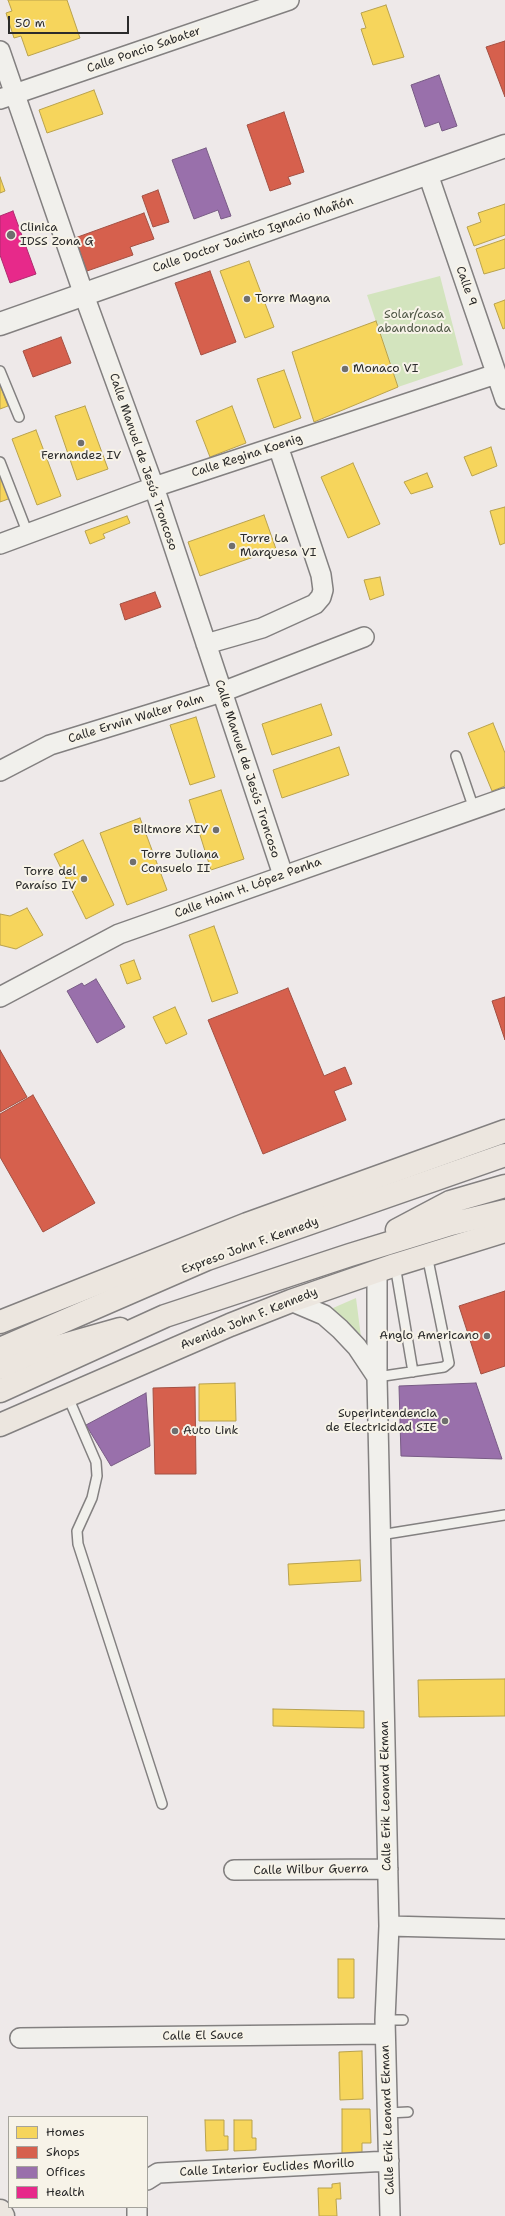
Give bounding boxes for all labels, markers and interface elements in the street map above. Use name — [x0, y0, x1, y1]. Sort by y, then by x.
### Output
scale bar — [10, 8, 131, 34]
text: 50 m — [15, 15, 45, 31]
street label: Calle Poncio Sabater — [85, 24, 203, 76]
street label: Calle Doctor Jacinto Ignacio Mañón — [151, 194, 355, 276]
place label: Clinica IDSS Zona G — [20, 221, 94, 249]
marker: Clinica IDSS Zona G — [5, 229, 17, 241]
street label: Calle 9 — [453, 264, 479, 308]
place label: Torre Magna — [255, 292, 330, 306]
marker: Torre Magna — [242, 294, 252, 304]
park label: Solar/casa abandonada — [377, 308, 451, 336]
place label: Monaco VI — [353, 362, 418, 376]
marker: Monaco VI — [340, 364, 350, 374]
street label: Calle Manuel de Jesús Troncoso — [106, 371, 180, 553]
street label: Calle Regina Koenig — [190, 431, 304, 481]
marker: Fernandez IV — [76, 438, 86, 448]
place label: Fernandez IV — [41, 449, 121, 463]
place label: Torre La Marquesa VI — [240, 532, 316, 560]
marker: Torre La Marquesa VI — [227, 541, 237, 551]
street label: Calle Manuel de Jesús Troncoso — [211, 678, 283, 860]
street label: Calle Erwin Walter Palm — [66, 691, 206, 747]
place label: Biltmore XIV — [133, 823, 208, 837]
marker: Biltmore XIV — [211, 825, 221, 835]
place label: Torre Juliana Consuelo II — [141, 848, 218, 876]
street label: Calle Haim H. López Penha — [173, 855, 323, 921]
marker: Torre Juliana Consuelo II — [128, 857, 138, 867]
place label: Torre del Paraíso IV — [15, 865, 76, 893]
marker: Torre del Paraíso IV — [79, 874, 89, 884]
street label: Expreso John F. Kennedy — [180, 1215, 320, 1277]
street label: Avenida John F. Kennedy — [178, 1285, 320, 1353]
place label: Anglo Americano — [379, 1329, 479, 1343]
marker: Anglo Americano — [482, 1331, 492, 1341]
place label: Superintendencia de Electricidad SIE — [325, 1407, 437, 1435]
marker: Superintendencia de Electricidad SIE — [440, 1416, 450, 1426]
place label: Auto Link — [183, 1424, 238, 1438]
marker: Auto Link — [170, 1426, 180, 1436]
street label: Calle Erik Leonard Ekman — [377, 1721, 395, 1871]
street label: Calle Wilbur Guerra — [253, 1862, 369, 1878]
street label: Calle El Sauce — [162, 2028, 244, 2044]
street label: Calle Erik Leonard Ekman — [378, 2045, 398, 2195]
legend — [8, 2116, 148, 2208]
text: Homes — [46, 2124, 85, 2140]
text: Shops — [46, 2144, 80, 2160]
street label: Calle Interior Euclides Morillo — [179, 2156, 355, 2180]
text: Offices — [46, 2164, 86, 2180]
text: Health — [46, 2184, 85, 2200]

